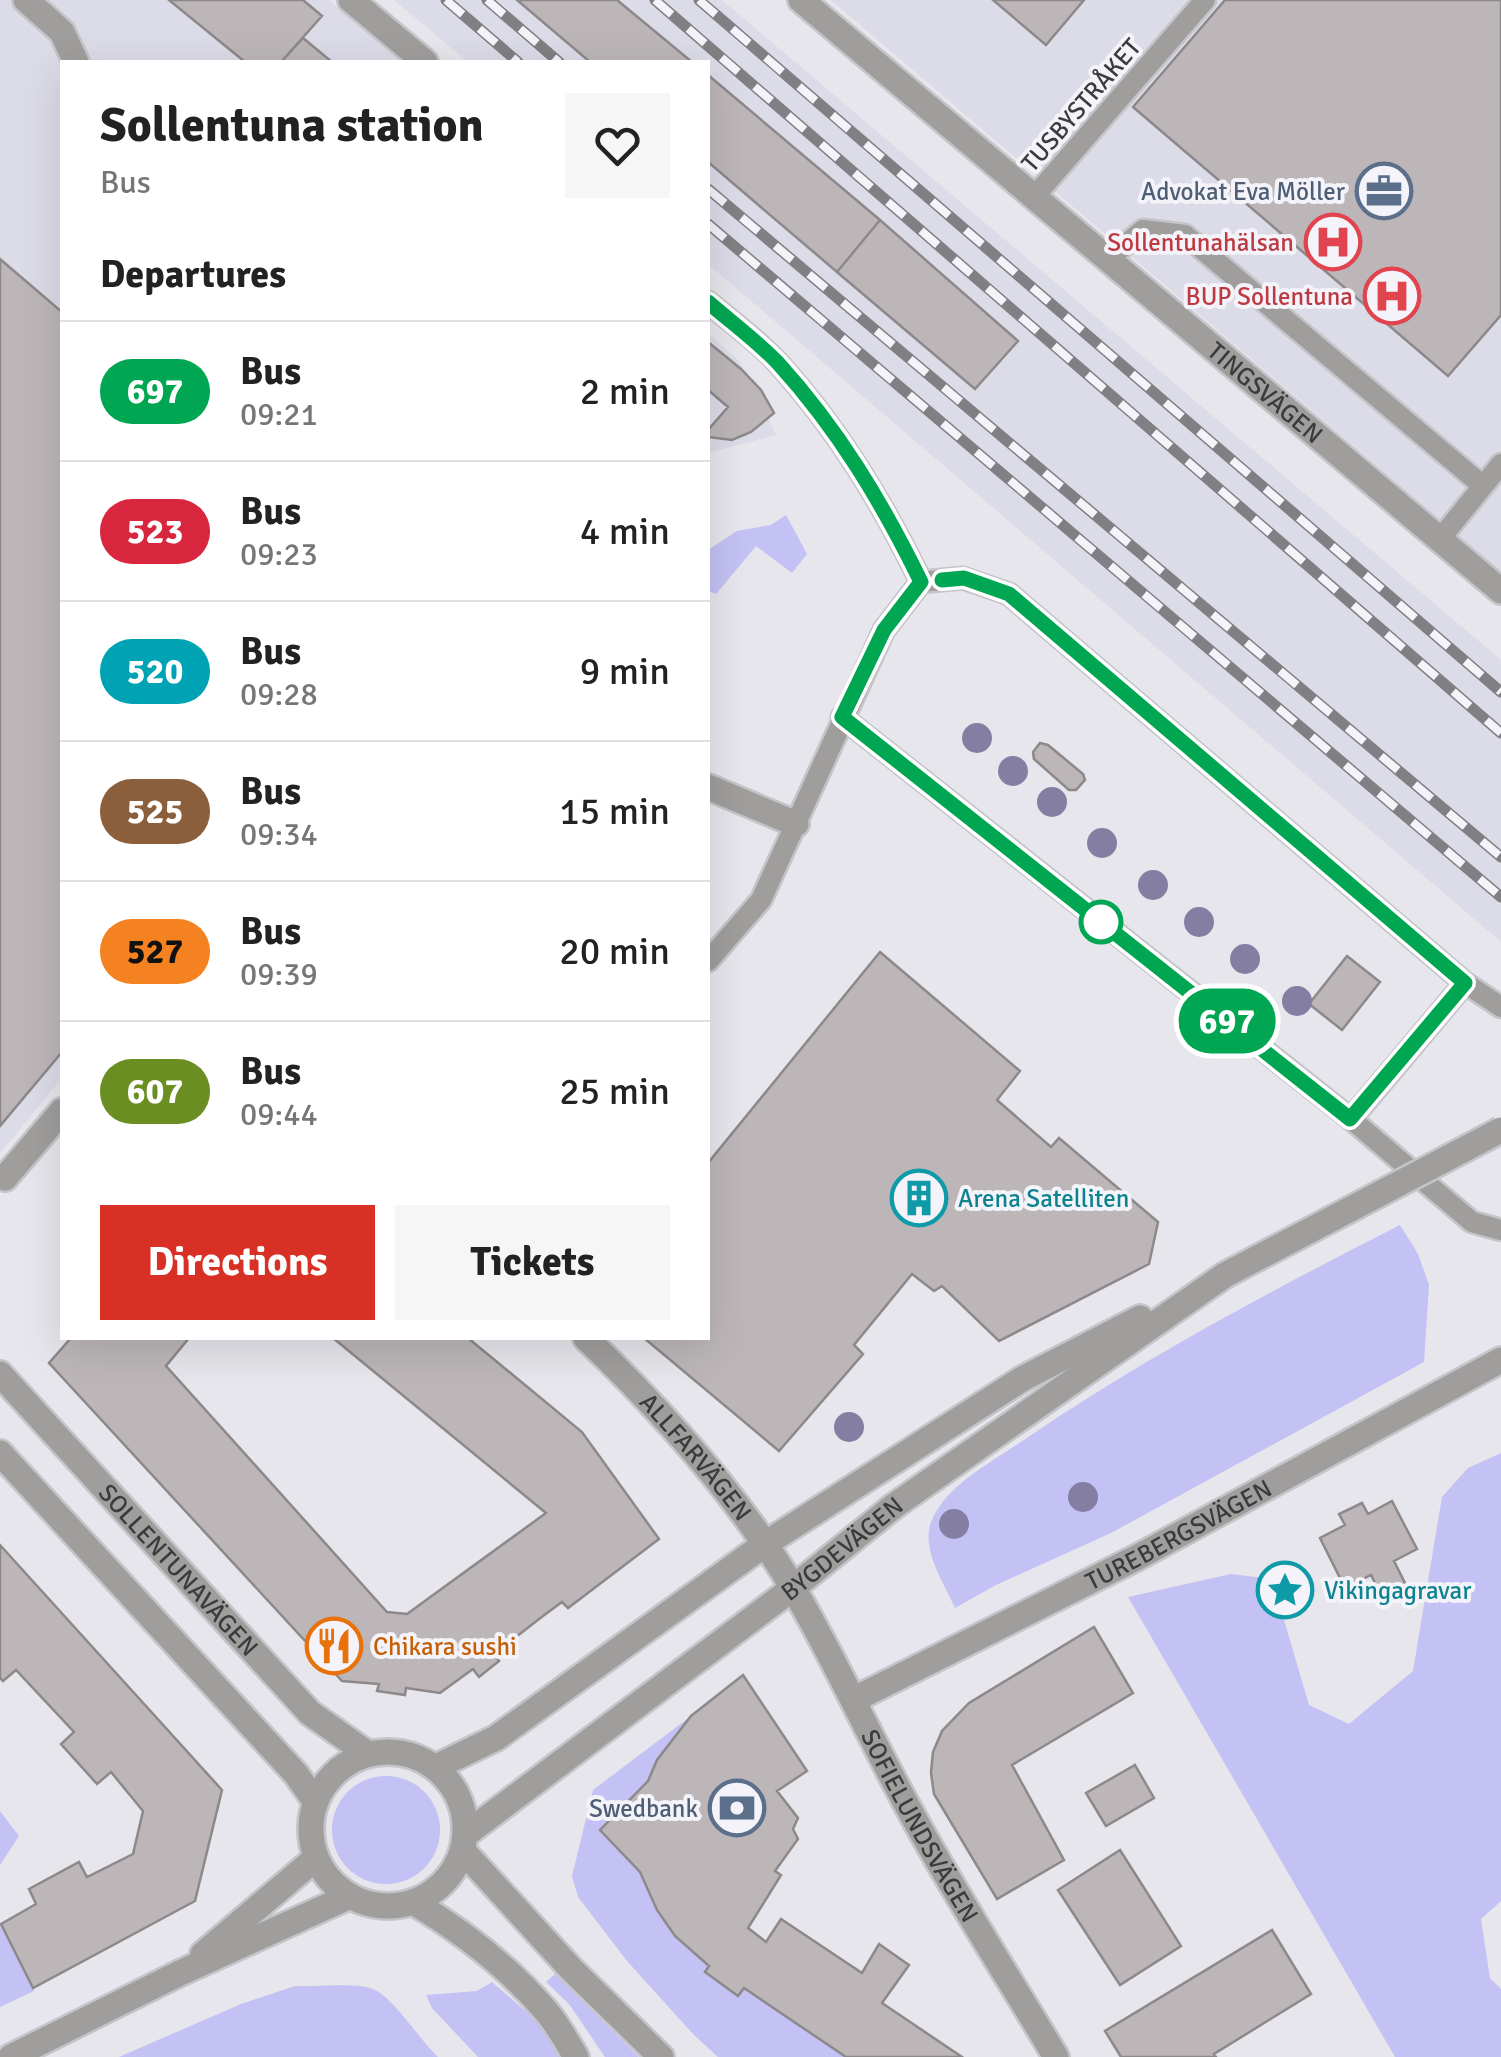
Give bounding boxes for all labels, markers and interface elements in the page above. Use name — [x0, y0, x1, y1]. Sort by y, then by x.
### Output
street label: TUSBYSTRÅKET — [1015, 31, 1148, 178]
button: heart — [565, 93, 670, 198]
text: Sollentuna station — [100, 96, 484, 155]
office icon: Advokat Eva Möller — [1354, 161, 1414, 221]
text: Bus — [100, 163, 151, 202]
place label: Advokat Eva Möller — [1141, 176, 1346, 207]
hospital icon: Sollentunahälsan — [1303, 212, 1363, 272]
place label: Sollentunahälsan — [1107, 227, 1294, 258]
text: Departures — [100, 251, 286, 298]
hospital icon: BUP Sollentuna — [1362, 266, 1422, 326]
place label: BUP Sollentuna — [1186, 281, 1353, 312]
street label: TINGSVÄGEN — [1202, 335, 1329, 450]
text: Bus — [240, 348, 301, 395]
text: 2 min — [580, 368, 670, 415]
text: 697 — [127, 370, 183, 413]
text: 09:21 — [240, 395, 318, 434]
text: Bus — [240, 488, 301, 535]
text: 4 min — [580, 508, 670, 555]
text: 523 — [127, 510, 183, 553]
text: 09:23 — [240, 535, 318, 574]
text: Bus — [240, 628, 301, 675]
text: 9 min — [580, 648, 670, 695]
text: 520 — [127, 650, 183, 693]
text: 09:28 — [240, 675, 318, 714]
text: Bus — [240, 768, 301, 815]
text: 15 min — [559, 788, 670, 835]
text: 525 — [127, 790, 183, 833]
text: 09:34 — [240, 815, 318, 854]
unlabelled marker — [1080, 901, 1122, 943]
text: Bus — [240, 908, 301, 955]
text: 20 min — [559, 928, 670, 975]
text: 527 — [127, 930, 183, 973]
text: 09:39 — [240, 955, 318, 994]
line badge: 697 — [1170, 988, 1284, 1054]
text: 697 — [1199, 1000, 1255, 1043]
text: Bus — [240, 1048, 301, 1095]
text: 25 min — [559, 1068, 670, 1115]
text: 607 — [127, 1070, 183, 1113]
text: 09:44 — [240, 1095, 318, 1134]
building icon: Arena Satelliten — [889, 1168, 949, 1228]
place label: Arena Satelliten — [958, 1183, 1129, 1214]
button: Directions — [100, 1205, 375, 1320]
button: Tickets — [395, 1205, 670, 1320]
street label: ALLFARVÄGEN — [633, 1386, 759, 1527]
street label: TUREBERGSVÄGEN — [1080, 1472, 1277, 1596]
street label: SOLLENTUNAVÄGEN — [92, 1477, 265, 1662]
street label: BYGDEVÄGEN — [775, 1490, 909, 1607]
place icon: Vikingagravar — [1255, 1560, 1315, 1620]
place label: Vikingagravar — [1324, 1575, 1472, 1606]
restaurant icon: Chikara sushi — [304, 1616, 364, 1676]
place label: Chikara sushi — [373, 1631, 517, 1662]
street label: SOFIELUNDSVÄGEN — [855, 1724, 986, 1928]
bank icon: Swedbank — [707, 1778, 767, 1838]
place label: Swedbank — [589, 1793, 698, 1824]

